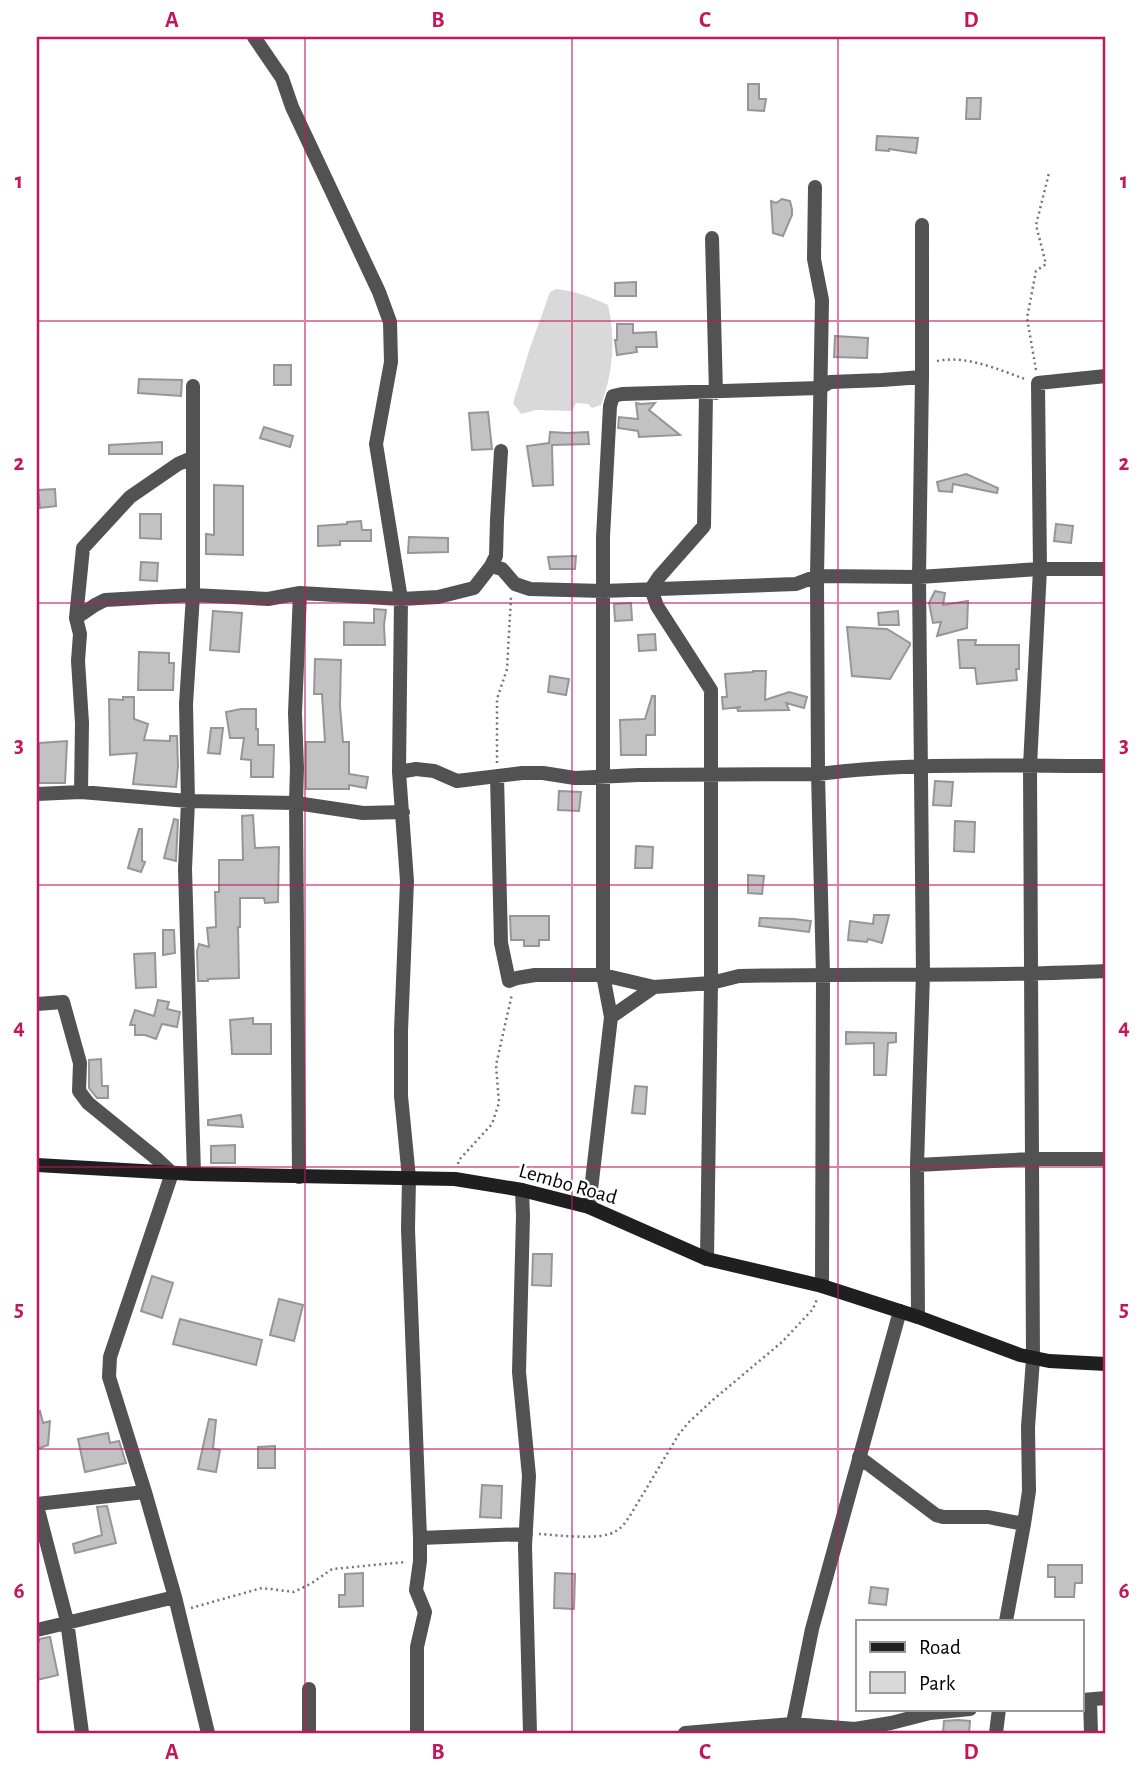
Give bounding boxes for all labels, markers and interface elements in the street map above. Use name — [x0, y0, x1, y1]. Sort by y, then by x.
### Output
text: A — [165, 9, 179, 32]
text: B — [431, 9, 445, 32]
text: C — [699, 9, 711, 32]
text: D — [963, 9, 979, 32]
text: 1 — [15, 170, 23, 193]
text: 1 — [1120, 170, 1128, 193]
text: 2 — [14, 452, 25, 475]
text: 2 — [1119, 452, 1130, 475]
text: 3 — [14, 734, 24, 757]
text: 3 — [1119, 734, 1129, 757]
text: 4 — [13, 1016, 25, 1039]
text: 4 — [1118, 1016, 1130, 1039]
street label: Lembo Road — [516, 1160, 620, 1208]
text: 5 — [14, 1298, 24, 1321]
text: 5 — [1119, 1298, 1129, 1321]
text: 6 — [13, 1580, 25, 1603]
text: 6 — [1118, 1580, 1130, 1603]
legend — [856, 1620, 1084, 1710]
text: Road — [919, 1637, 961, 1658]
text: Park — [919, 1673, 956, 1694]
text: A — [165, 1741, 179, 1764]
text: B — [431, 1741, 445, 1764]
text: C — [699, 1741, 711, 1764]
text: D — [963, 1741, 979, 1764]

